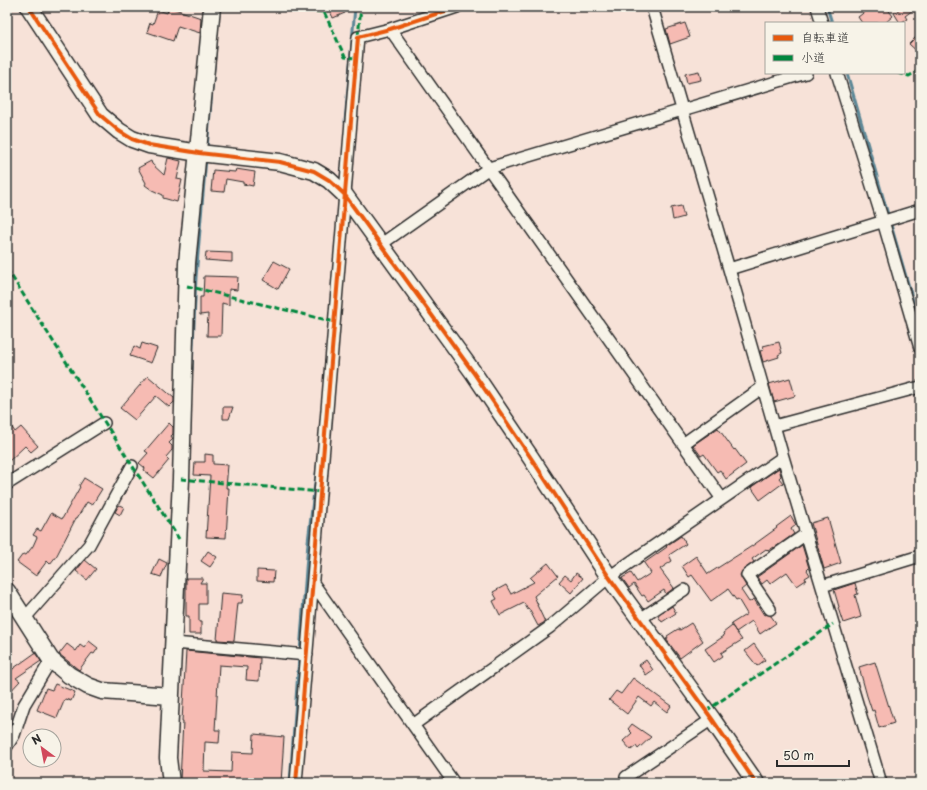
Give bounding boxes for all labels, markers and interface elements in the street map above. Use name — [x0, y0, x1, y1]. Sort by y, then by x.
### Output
legend — [765, 22, 905, 74]
text: 自転車道 — [801, 28, 849, 46]
text: 小道 — [801, 48, 825, 66]
north arrow — [22, 728, 62, 768]
text: N — [28, 729, 45, 749]
scale bar — [777, 742, 849, 768]
text: 50 m — [783, 746, 814, 764]

